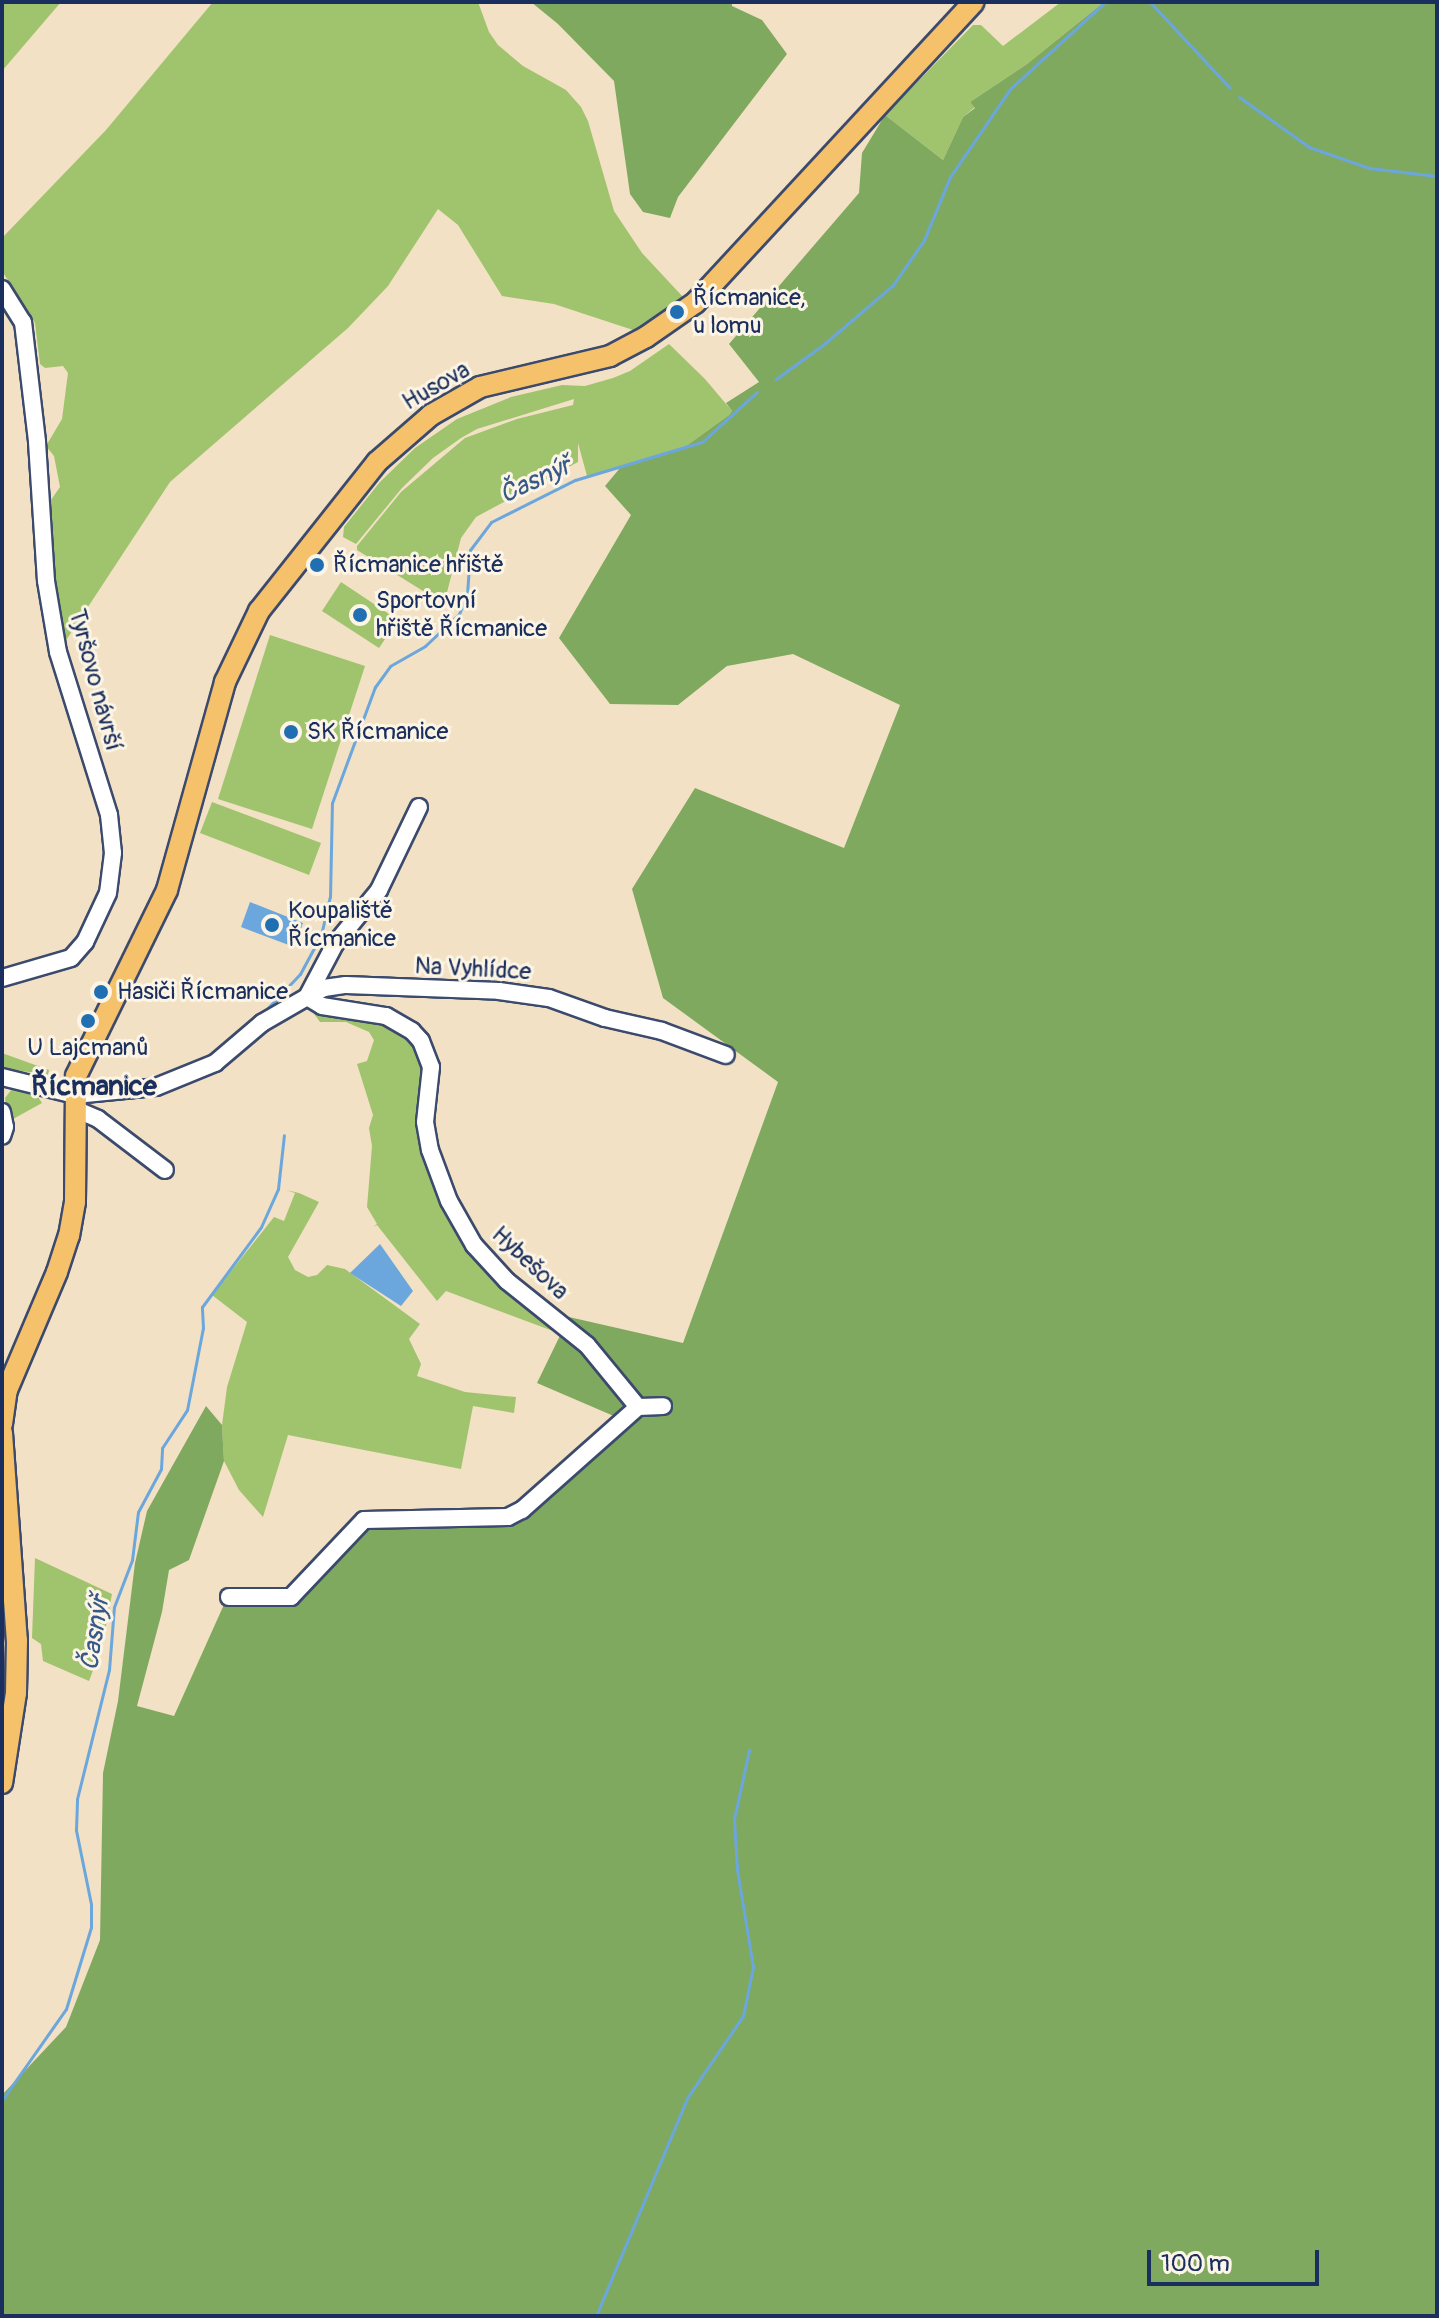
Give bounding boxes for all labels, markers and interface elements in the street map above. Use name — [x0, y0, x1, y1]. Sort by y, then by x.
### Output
place label: Řícmanice, u lomu — [693, 284, 806, 340]
marker: Řícmanice, u lomu — [668, 303, 686, 321]
street label: Husova — [397, 355, 475, 417]
water label: Časnýř — [495, 451, 577, 511]
place label: Řícmanice hřiště — [333, 551, 504, 579]
marker: Řícmanice hřiště — [308, 556, 326, 574]
place label: Sportovní hřiště Řícmanice — [376, 587, 547, 643]
street label: Tyršovo návrší — [62, 606, 128, 754]
marker: Sportovní hřiště Řícmanice — [351, 606, 369, 624]
place label: SK Řícmanice — [307, 718, 448, 746]
marker: SK Řícmanice — [282, 723, 300, 741]
place label: Koupaliště Řícmanice — [288, 897, 396, 953]
marker: Koupaliště Řícmanice — [263, 916, 281, 934]
street label: Na Vyhlídce — [414, 952, 532, 986]
place label: Hasiči Řícmanice — [117, 978, 288, 1006]
marker: Hasiči Řícmanice — [92, 983, 110, 1001]
marker: U Lajcmanů — [79, 1012, 97, 1030]
place label: U Lajcmanů — [27, 1034, 149, 1062]
district label: Řícmanice — [31, 1070, 157, 1104]
street label: Hybešova — [486, 1220, 574, 1306]
water label: Časnýř — [75, 1593, 117, 1673]
scale bar — [1151, 2234, 1323, 2284]
text: 100 m — [1161, 2249, 1230, 2278]

